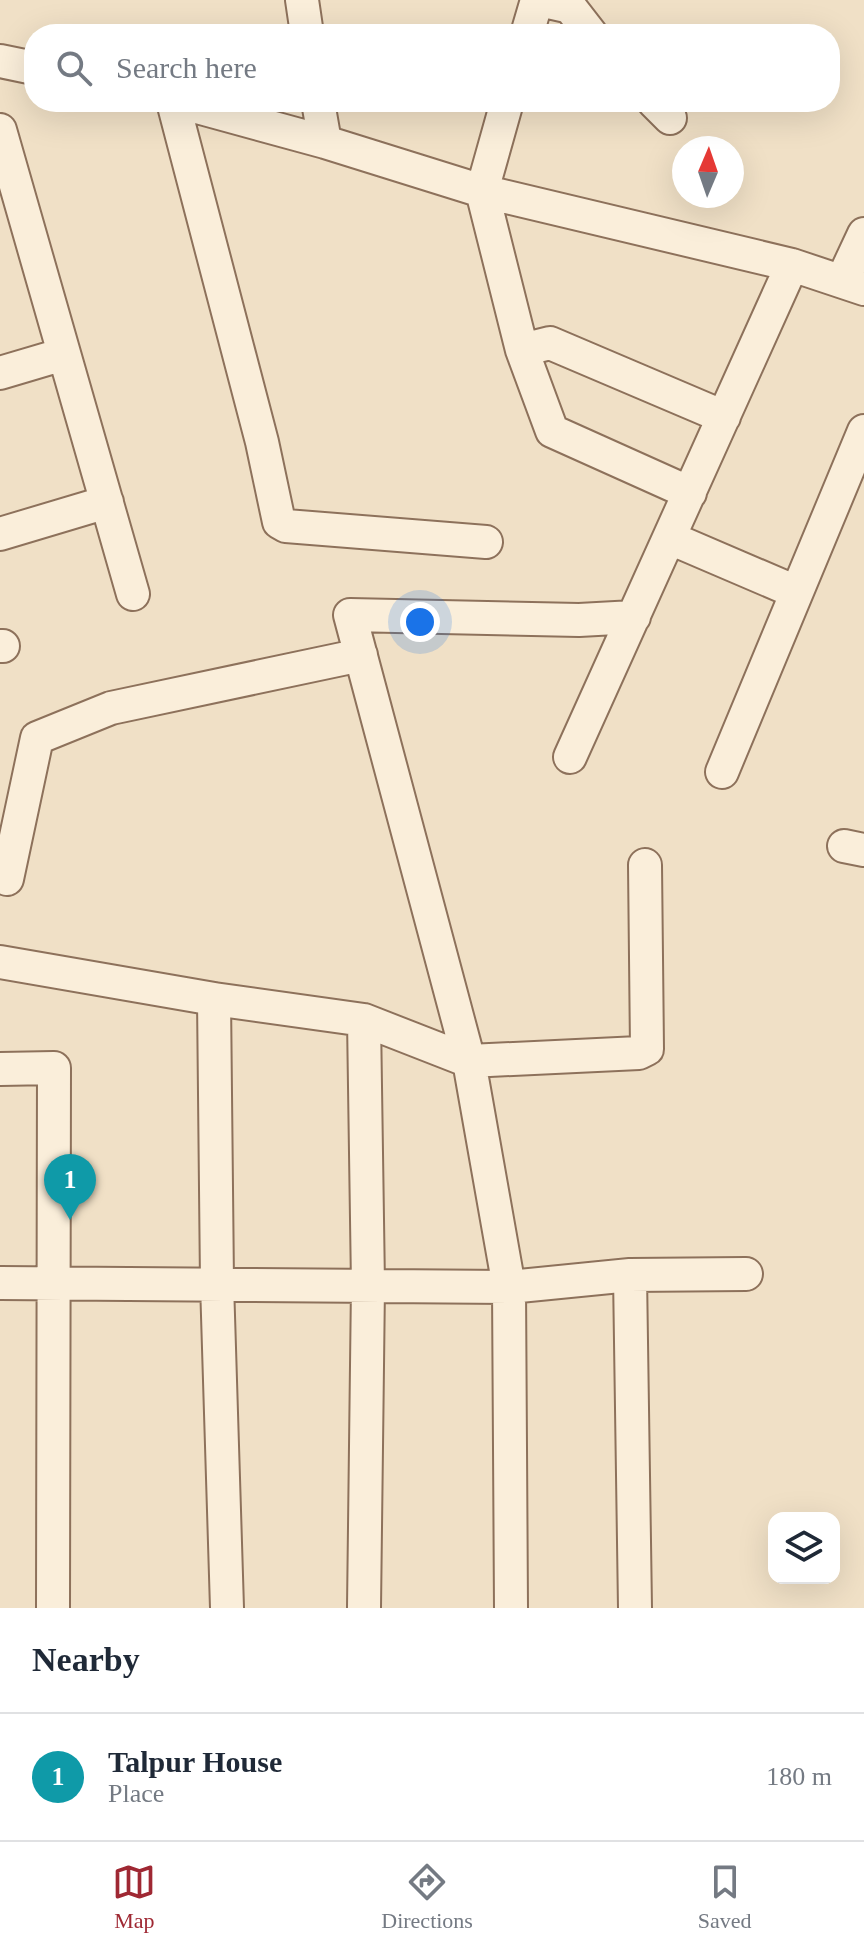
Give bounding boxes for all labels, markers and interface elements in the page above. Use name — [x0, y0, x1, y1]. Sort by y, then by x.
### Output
search box — [24, 24, 840, 112]
icon: search — [52, 46, 96, 90]
text: Search here — [116, 51, 257, 84]
north arrow — [672, 136, 744, 208]
your location — [400, 602, 440, 642]
pin: 1 — [44, 1154, 96, 1220]
map controls — [768, 1512, 840, 1584]
button: layers — [768, 1512, 840, 1584]
text: Nearby — [32, 1641, 140, 1678]
text: Talpur House — [108, 1745, 282, 1778]
text: 1 — [52, 1762, 65, 1791]
text: 180 m — [766, 1762, 832, 1791]
text: Place — [108, 1779, 164, 1808]
tab: Map — [112, 1860, 156, 1934]
tab: Directions — [381, 1860, 473, 1934]
tab: Saved — [698, 1860, 752, 1934]

